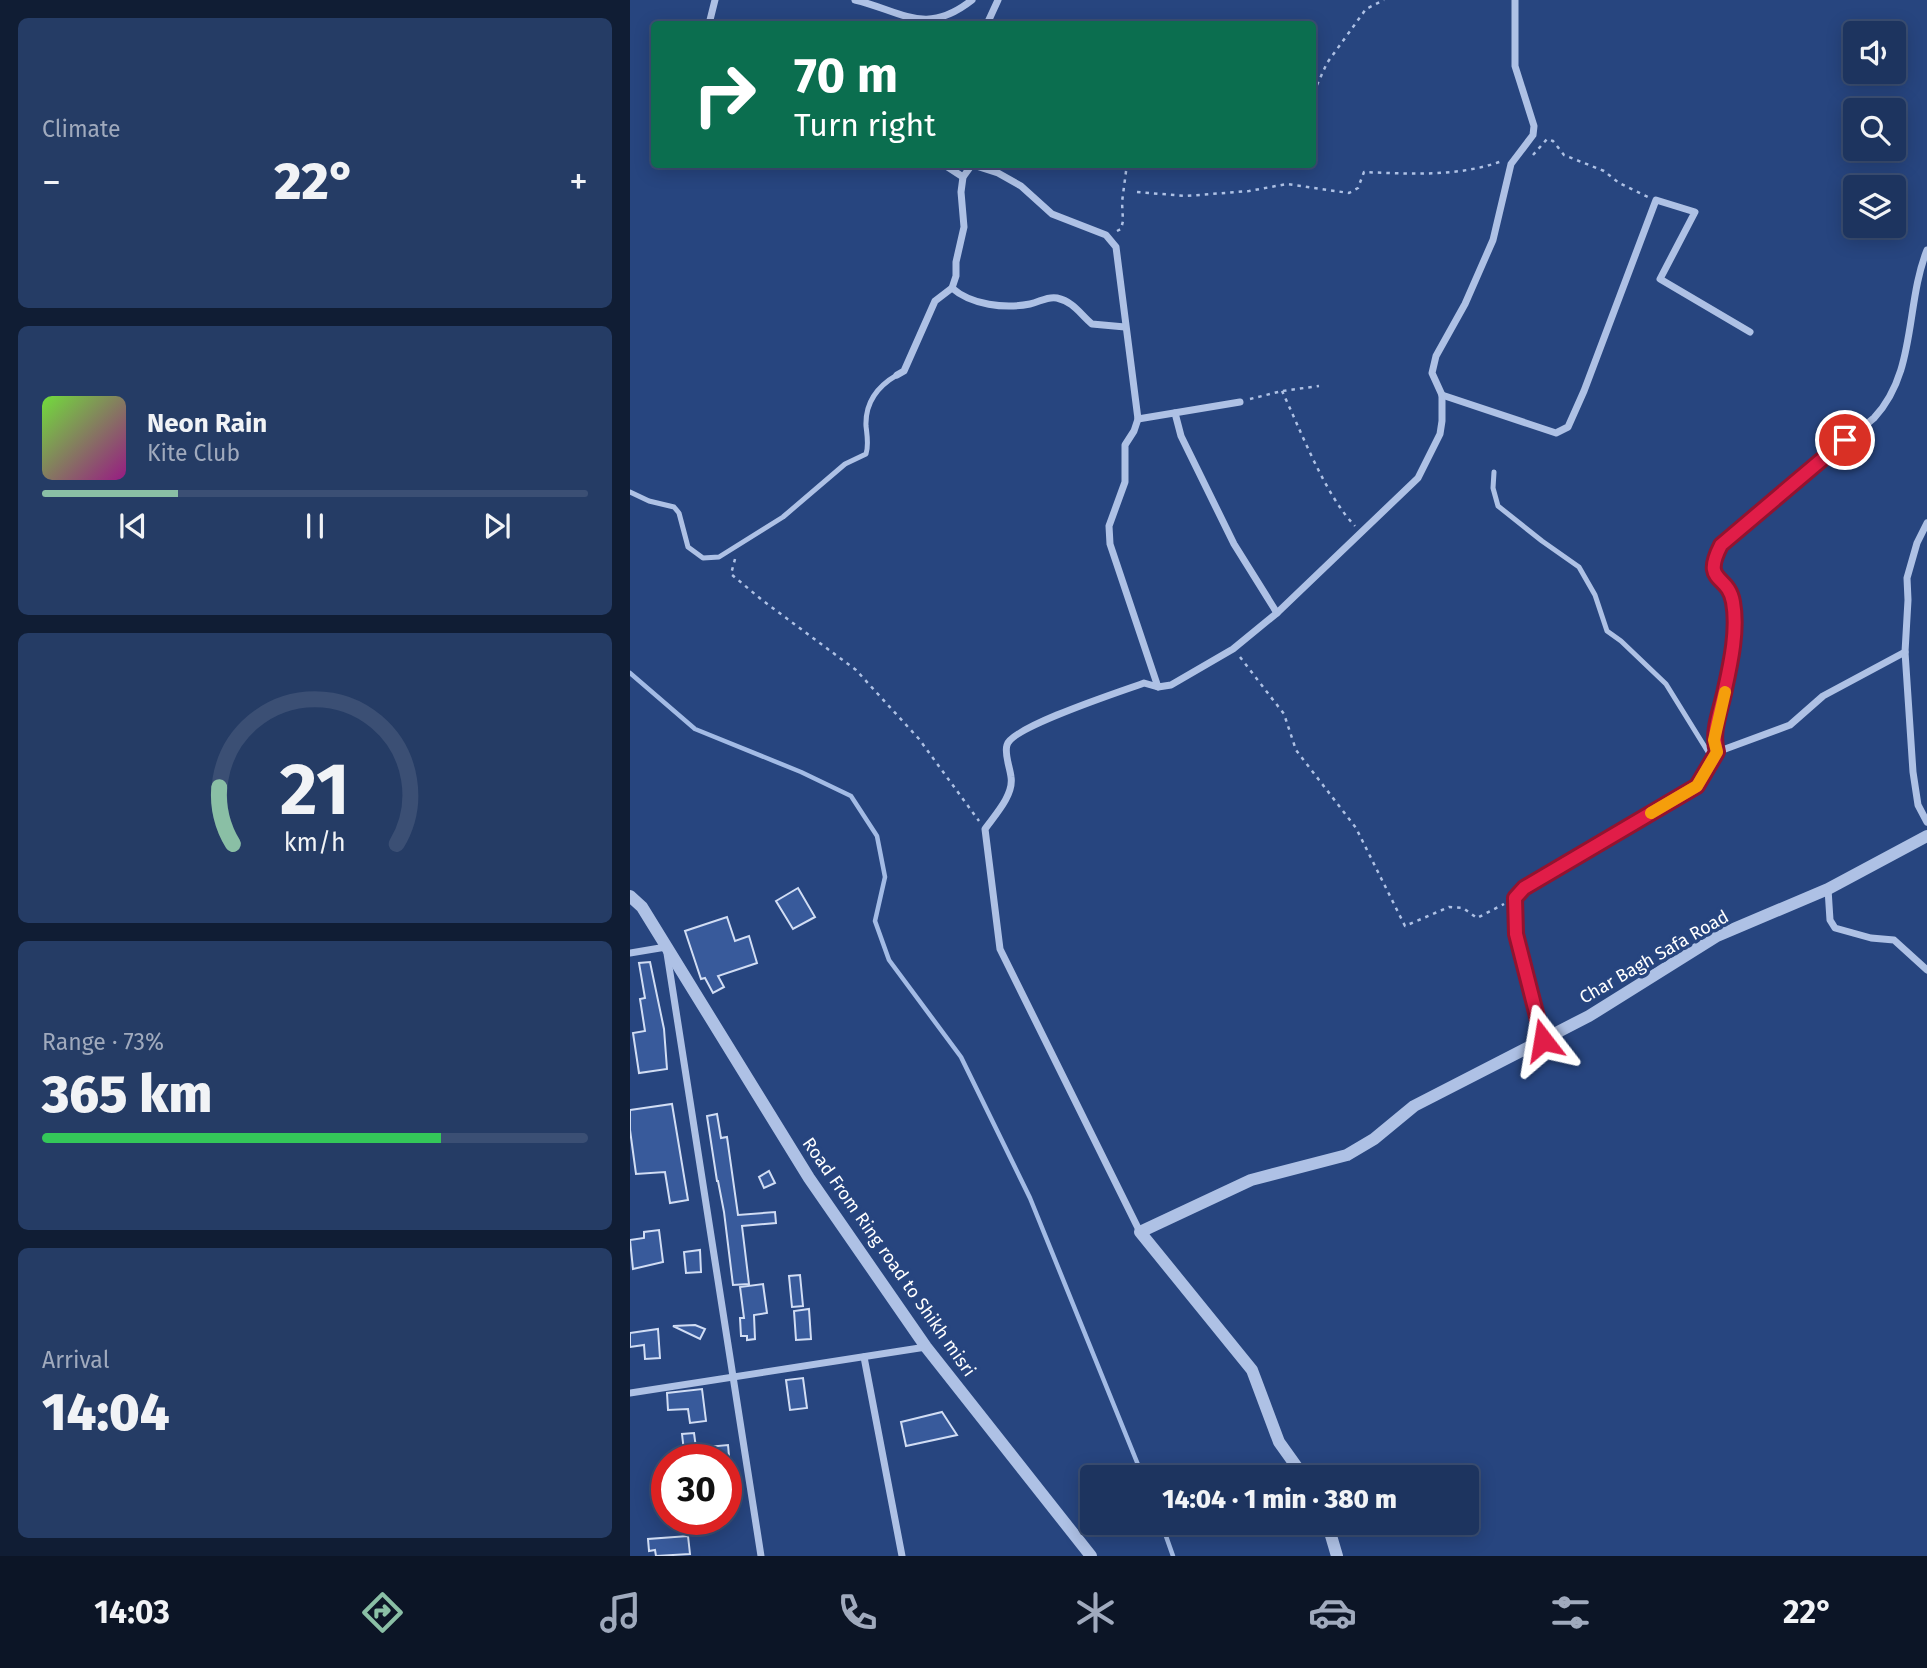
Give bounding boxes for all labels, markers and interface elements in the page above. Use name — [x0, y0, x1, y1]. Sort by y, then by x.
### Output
map controls — [1843, 21, 1906, 238]
button: sound — [1843, 21, 1906, 84]
text: 70 m — [794, 46, 898, 105]
icon: right — [679, 49, 770, 140]
button: search — [1843, 98, 1906, 161]
text: Turn right — [794, 106, 936, 144]
text: Climate — [42, 115, 121, 143]
text: 22° — [274, 150, 356, 213]
text: − — [42, 159, 61, 205]
text: + — [569, 159, 588, 205]
button: layers — [1843, 175, 1906, 238]
text: Neon Rain — [147, 408, 267, 439]
pin — [1815, 410, 1875, 470]
icon: arrive — [1826, 421, 1864, 459]
text: Kite Club — [147, 439, 240, 467]
icon: previous — [114, 507, 152, 545]
icon: pause — [296, 507, 334, 545]
icon: next — [478, 507, 516, 545]
text: 21 — [280, 746, 350, 833]
text: km/h — [284, 828, 346, 858]
street label: Char Bagh Safa Road — [1576, 905, 1732, 1009]
position arrow — [1506, 1003, 1580, 1077]
text: Range · 73% — [42, 1028, 164, 1056]
text: 365 km — [42, 1063, 212, 1126]
street label: Road From Ring road to Shikh misri — [798, 1133, 980, 1381]
text: Arrival — [42, 1346, 109, 1374]
text: 14:04 — [42, 1381, 170, 1444]
speed limit sign: 30 — [651, 1444, 742, 1535]
text: 14:04 · 1 min · 380 m — [1162, 1484, 1397, 1515]
icon: directions — [358, 1588, 407, 1637]
icon: music — [596, 1588, 645, 1637]
icon: phone — [833, 1588, 882, 1637]
icon: climate — [1071, 1588, 1120, 1637]
icon: car — [1308, 1588, 1357, 1637]
icon: filters — [1546, 1588, 1595, 1637]
text: 14:03 — [94, 1593, 170, 1631]
text: 22° — [1783, 1593, 1833, 1631]

